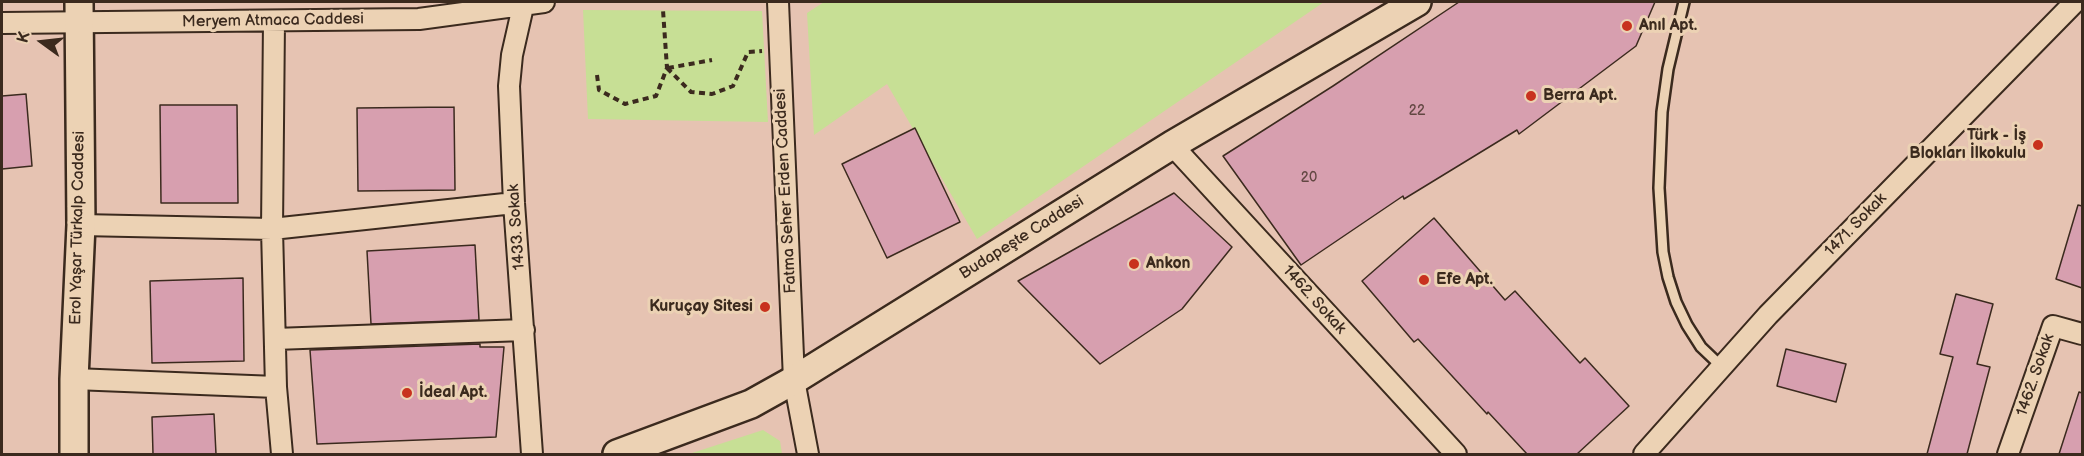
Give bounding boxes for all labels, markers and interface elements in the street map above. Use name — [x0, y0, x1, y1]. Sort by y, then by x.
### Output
street label: Meryem Atmaca Caddesi — [182, 10, 364, 32]
north arrow — [12, 12, 72, 72]
place label: Anıl Apt. — [1639, 16, 1697, 36]
marker: Anıl Apt. — [1620, 19, 1634, 33]
text: K — [14, 30, 35, 45]
place label: Berra Apt. — [1543, 86, 1617, 106]
street label: Fatma Seher Erden Caddesi — [771, 88, 801, 294]
marker: Berra Apt. — [1524, 89, 1538, 103]
house number: 22 — [1409, 103, 1425, 119]
place label: Türk - İş Blokları İlkokulu — [1909, 126, 2026, 164]
street label: Erol Yaşar Türkalp Caddesi — [67, 131, 89, 325]
marker: Türk - İş Blokları İlkokulu — [2031, 138, 2045, 152]
house number: 20 — [1301, 170, 1317, 186]
street label: 1433. Sokak — [504, 183, 530, 271]
street label: 1471. Sokak — [1821, 189, 1891, 261]
street label: Budapeşte Caddesi — [956, 192, 1088, 284]
place label: Ankon — [1146, 254, 1191, 274]
marker: Ankon — [1127, 257, 1141, 271]
street label: 1462. Sokak — [1278, 262, 1350, 338]
place label: Efe Apt. — [1436, 270, 1493, 290]
marker: Efe Apt. — [1417, 273, 1431, 287]
place label: Kuruçay Sitesi — [649, 297, 753, 317]
marker: Kuruçay Sitesi — [758, 300, 772, 314]
street label: 1462. Sokak — [2013, 331, 2059, 419]
place label: İdeal Apt. — [419, 383, 487, 403]
marker: İdeal Apt. — [400, 386, 414, 400]

